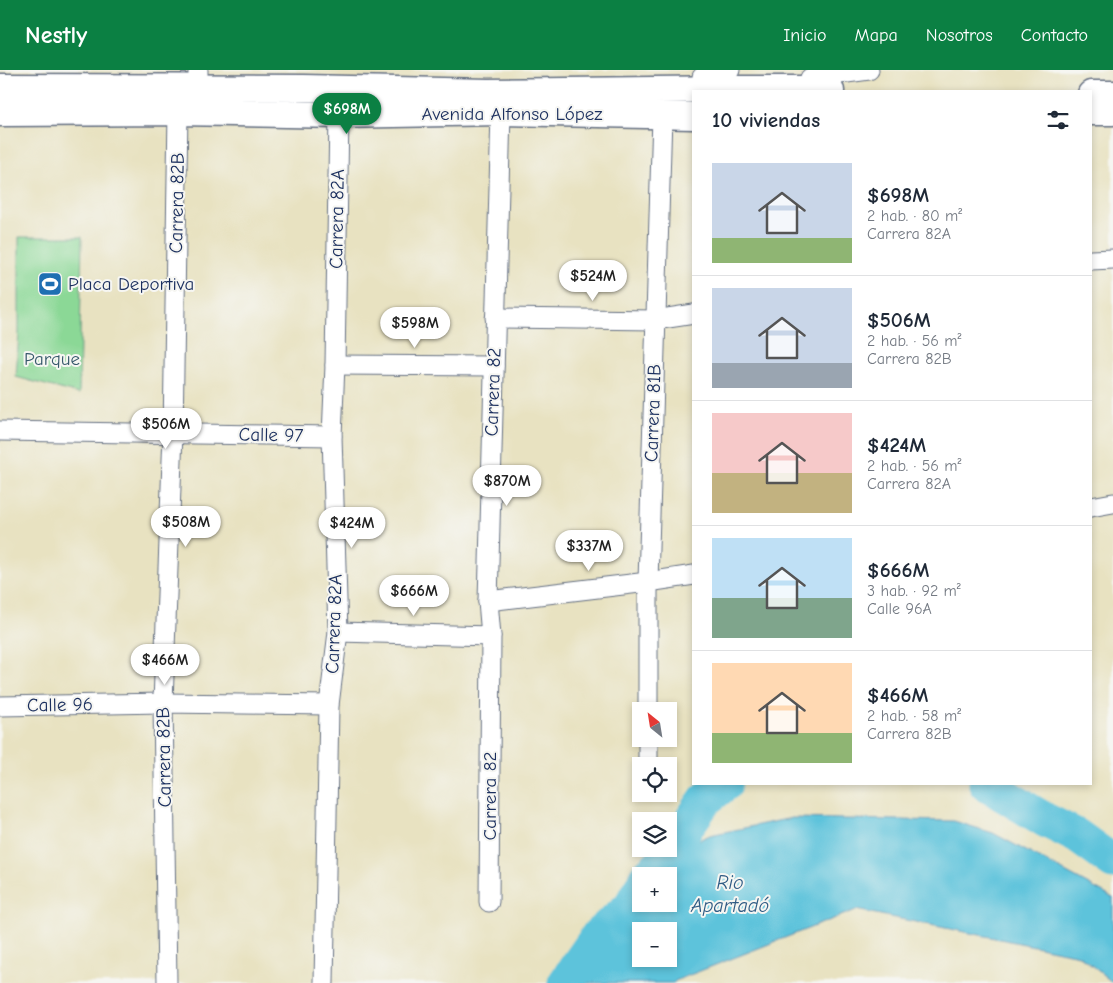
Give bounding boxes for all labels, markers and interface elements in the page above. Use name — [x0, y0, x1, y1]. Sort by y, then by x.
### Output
text: Nestly — [25, 21, 87, 49]
text: Inicio — [783, 25, 827, 46]
text: Mapa — [855, 25, 898, 46]
text: Nosotros — [926, 25, 993, 46]
text: Contacto — [1021, 25, 1088, 46]
pin: $698M — [312, 92, 382, 135]
text: $698M — [323, 100, 371, 118]
street label: Avenida Alfonso López — [421, 103, 603, 125]
icon: filters — [1044, 106, 1072, 134]
text: 10 viviendas — [712, 108, 820, 132]
street label: Carrera 82B — [165, 153, 189, 253]
street label: Carrera 82A — [325, 169, 349, 269]
icon: home — [752, 183, 812, 243]
text: $698M — [867, 183, 929, 207]
text: 2 hab. · 80 m² — [867, 207, 962, 225]
text: Carrera 82A — [867, 225, 951, 243]
pin: $524M — [558, 260, 628, 302]
text: $524M — [570, 267, 616, 285]
sports icon: Placa Deportiva — [37, 271, 63, 297]
place label: Placa Deportiva — [68, 273, 194, 295]
pin: $598M — [380, 306, 450, 349]
icon: home — [752, 308, 812, 368]
text: $506M — [867, 308, 931, 332]
text: $598M — [391, 314, 439, 332]
text: 2 hab. · 56 m² — [867, 332, 962, 350]
street label: Carrera 82 — [480, 347, 506, 437]
park label: Parque — [24, 348, 80, 370]
text: Carrera 82B — [867, 350, 952, 368]
street label: Carrera 81B — [640, 364, 666, 462]
pin: $506M — [131, 408, 201, 450]
text: $506M — [142, 415, 190, 433]
street label: Calle 97 — [238, 423, 304, 447]
icon: home — [752, 433, 812, 493]
text: $424M — [867, 433, 926, 457]
text: 2 hab. · 56 m² — [867, 457, 962, 475]
pin: $870M — [472, 464, 542, 507]
text: $870M — [483, 472, 531, 490]
text: Carrera 82A — [867, 475, 951, 493]
pin: $508M — [151, 506, 221, 548]
pin: $424M — [317, 506, 387, 549]
text: $508M — [162, 513, 210, 531]
text: $424M — [329, 514, 375, 532]
pin: $337M — [554, 530, 624, 572]
text: $337M — [566, 537, 612, 555]
icon: home — [752, 558, 812, 618]
text: $666M — [867, 558, 930, 582]
street label: Carrera 82A — [321, 574, 347, 674]
pin: $666M — [379, 574, 449, 617]
text: $666M — [390, 582, 438, 600]
text: 3 hab. · 92 m² — [867, 582, 961, 600]
text: Calle 96A — [867, 600, 932, 618]
pin: $466M — [130, 644, 200, 686]
text: $466M — [142, 651, 188, 669]
icon: home — [752, 683, 812, 743]
text: $466M — [867, 683, 928, 707]
street label: Calle 96 — [27, 693, 93, 717]
north arrow — [632, 702, 678, 748]
map controls — [632, 702, 677, 967]
street label: Carrera 82B — [152, 707, 176, 807]
text: 2 hab. · 58 m² — [867, 707, 961, 725]
text: Carrera 82B — [867, 725, 952, 743]
street label: Carrera 82 — [479, 752, 501, 840]
button: locate — [632, 757, 677, 802]
button: layers — [632, 812, 677, 857]
button: + — [632, 867, 677, 912]
water label: Rio Apartadó — [690, 871, 769, 917]
button: − — [632, 922, 677, 967]

